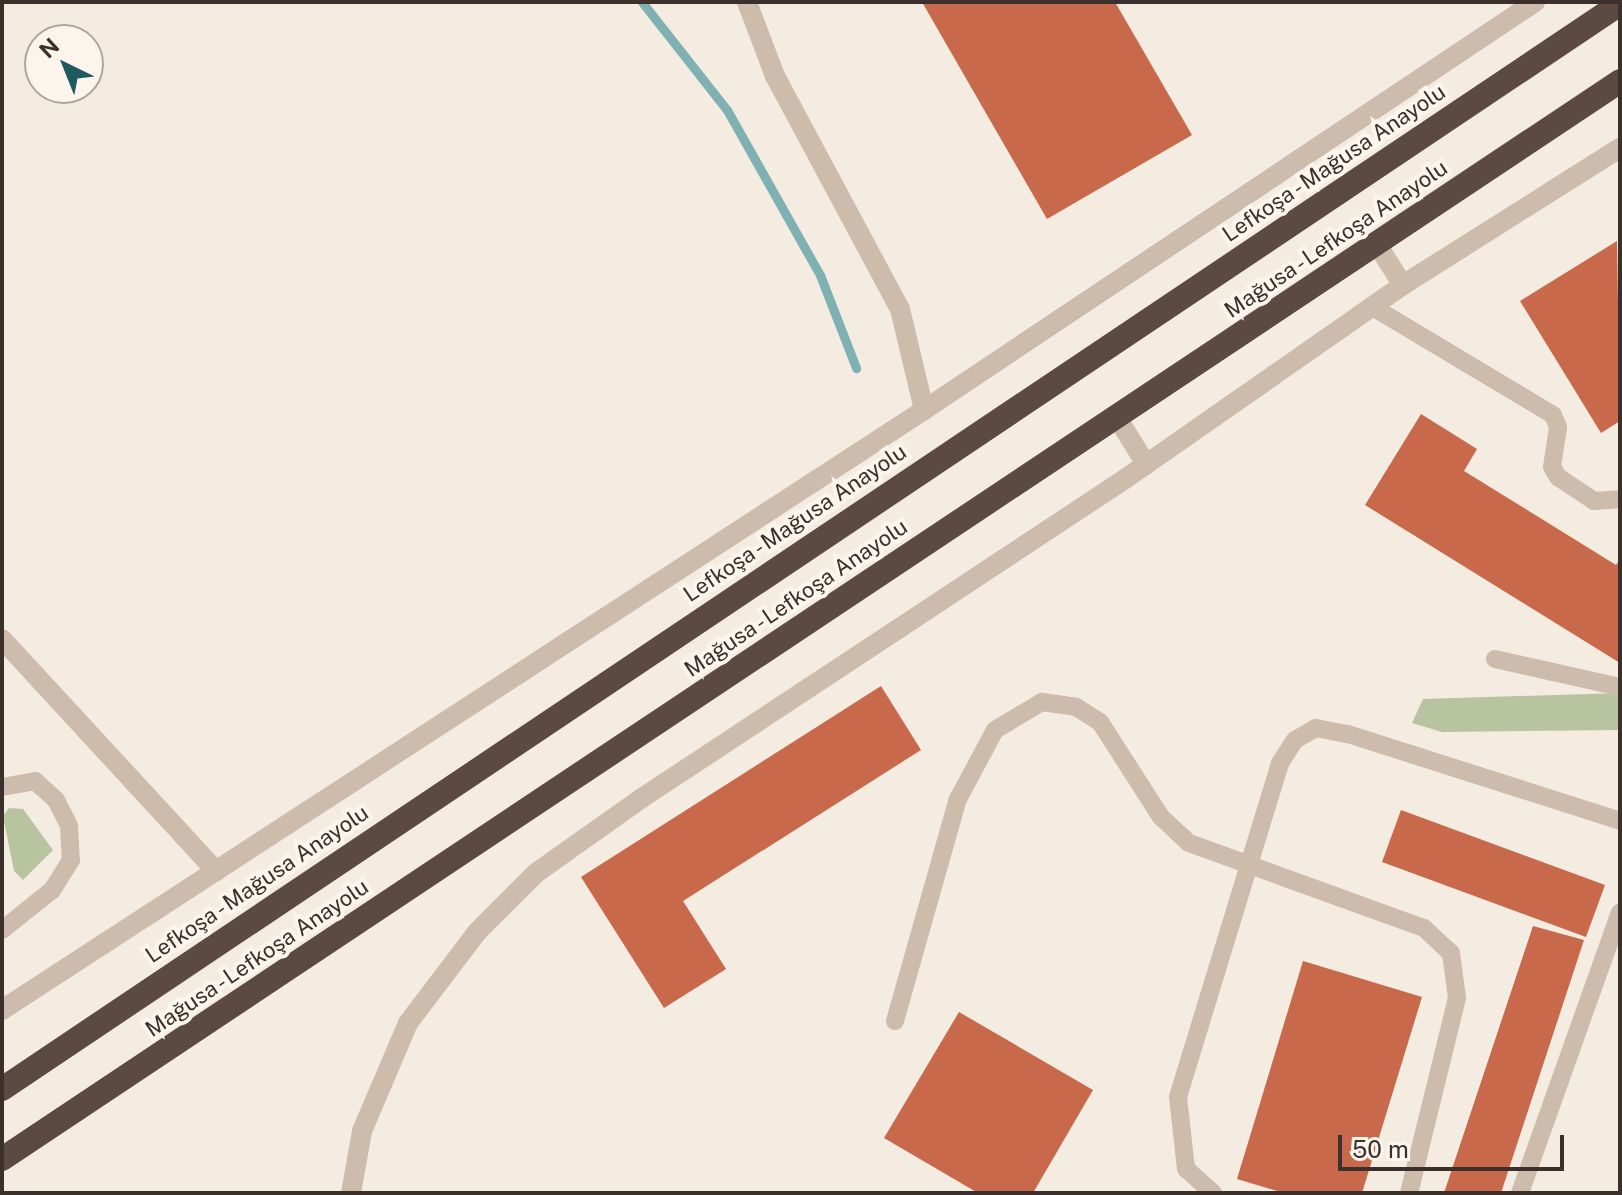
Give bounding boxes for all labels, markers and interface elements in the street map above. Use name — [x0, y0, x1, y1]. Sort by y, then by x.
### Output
north arrow — [24, 24, 104, 104]
text: N — [34, 33, 64, 63]
street label: Lefkoşa - Mağusa Anayolu — [1215, 77, 1453, 249]
street label: Mağusa - Lefkoşa Anayolu — [1217, 153, 1455, 325]
street label: Lefkoşa - Mağusa Anayolu — [676, 437, 914, 609]
street label: Mağusa - Lefkoşa Anayolu — [677, 512, 915, 684]
street label: Lefkoşa - Mağusa Anayolu — [138, 798, 376, 970]
street label: Mağusa - Lefkoşa Anayolu — [138, 872, 376, 1044]
scale bar — [1342, 1119, 1568, 1169]
text: 50 m — [1352, 1135, 1409, 1163]

